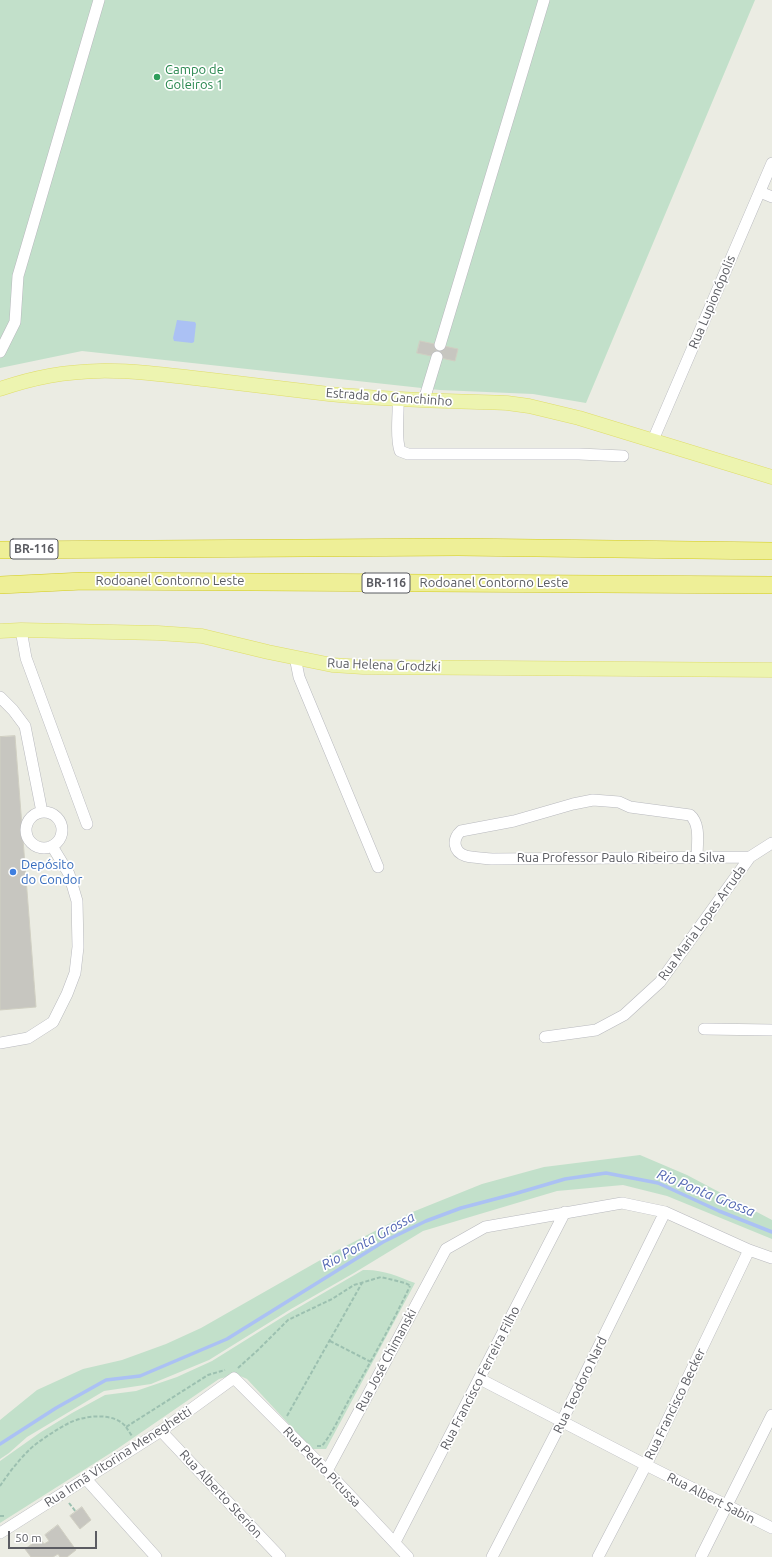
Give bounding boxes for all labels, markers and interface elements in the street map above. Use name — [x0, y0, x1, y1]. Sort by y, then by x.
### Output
place label: Campo de Goleiros 1 — [165, 62, 224, 93]
marker: Campo de Goleiros 1 — [152, 72, 162, 82]
street label: Rua Lupionópolis — [685, 253, 739, 351]
street label: Estrada do Ganchinho — [325, 385, 453, 409]
road number: BR-116 — [10, 539, 58, 559]
street label: Rodoanel Contorno Leste — [96, 573, 244, 589]
road number: BR-116 — [362, 573, 410, 593]
street label: Rodoanel Contorno Leste — [420, 575, 568, 591]
street label: Rua Helena Grodzki — [327, 655, 441, 675]
street label: Rua Professor Paulo Ribeiro da Silva — [517, 850, 725, 866]
place label: Depósito do Condor — [21, 857, 82, 888]
street label: Rua Maria Lopes Arruda — [655, 862, 749, 984]
marker: Depósito do Condor — [8, 867, 18, 877]
water label: Rio Ponta Grossa — [655, 1166, 757, 1220]
water label: Rio Ponta Grossa — [318, 1208, 418, 1274]
street label: Rua Francisco Ferreira Filho — [437, 1303, 523, 1453]
street label: Rua José Chimanski — [352, 1306, 420, 1414]
street label: Rua Teodoro Nard — [550, 1334, 610, 1436]
street label: Rua Francisco Becker — [641, 1346, 709, 1462]
street label: Rua Irmã Vitorina Meneghetti — [41, 1403, 195, 1511]
street label: Rua Pedro Picussa — [280, 1424, 364, 1510]
street label: Rua Alberto Sterion — [176, 1447, 266, 1541]
street label: Rua Albert Sabin — [664, 1469, 758, 1527]
scale bar — [10, 1523, 99, 1549]
text: 50 m — [15, 1531, 42, 1544]

